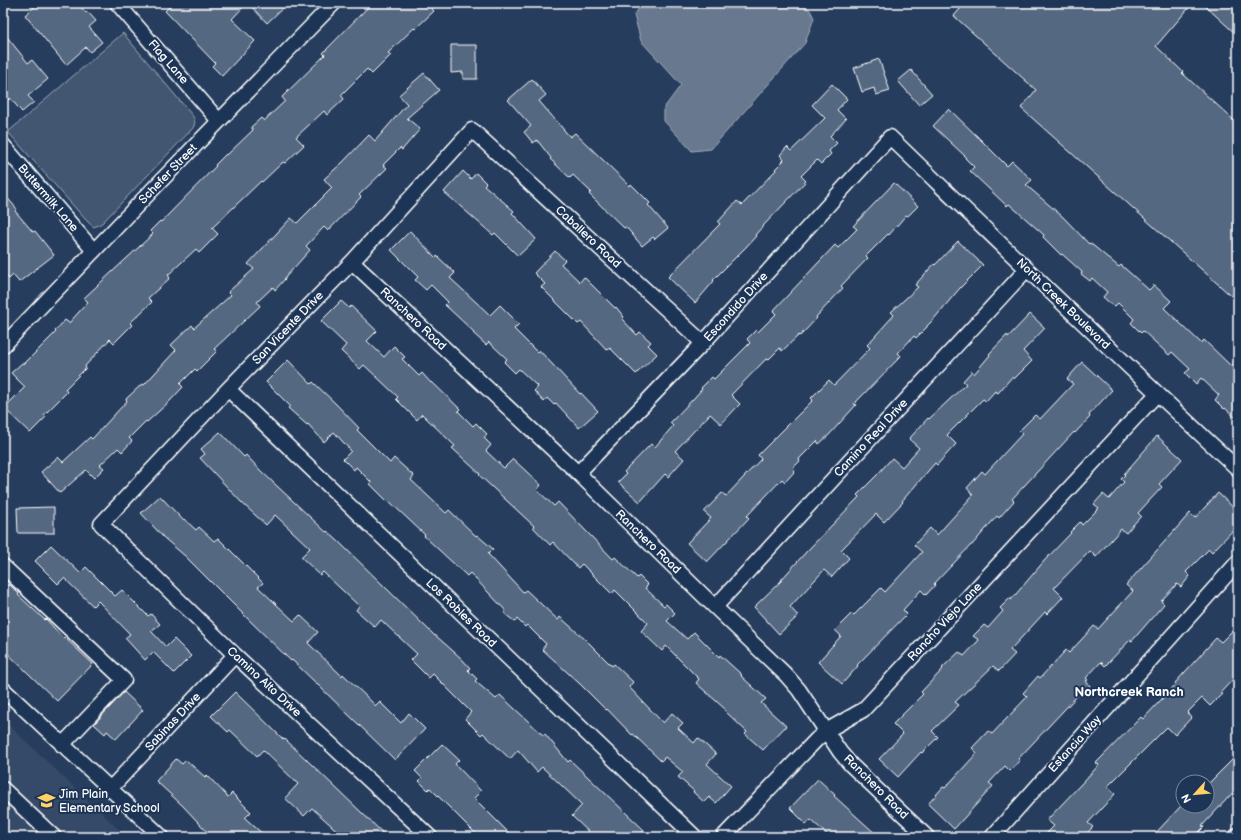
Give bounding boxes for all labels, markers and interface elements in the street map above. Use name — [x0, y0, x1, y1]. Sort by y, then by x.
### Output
street label: Flag Lane — [145, 37, 191, 87]
street label: Schefer Street — [135, 140, 201, 207]
street label: Buttermilk Lane — [14, 161, 82, 235]
street label: Caballero Road — [552, 203, 624, 271]
street label: North Creek Boulevard — [1013, 255, 1113, 353]
street label: Escondido Drive — [701, 269, 771, 345]
street label: Ranchero Road — [377, 284, 449, 354]
street label: San Vicente Drive — [249, 288, 327, 368]
street label: Camino Real Drive — [831, 396, 911, 480]
street label: Ranchero Road — [612, 507, 684, 577]
street label: Los Robles Road — [423, 575, 500, 651]
street label: Rancho Viejo Lane — [905, 579, 985, 665]
street label: Camino Alto Drive — [224, 644, 304, 720]
district label: Northcreek Ranch — [1074, 684, 1184, 700]
street label: Sabinas Drive — [142, 690, 204, 754]
street label: Estancia Way — [1045, 712, 1105, 776]
street label: Ranchero Road — [841, 752, 912, 823]
north arrow — [1175, 774, 1215, 814]
place label: Jim Plain Elementary School — [59, 787, 160, 816]
school or university icon: Jim Plain Elementary School — [36, 791, 56, 811]
text: N — [1179, 792, 1194, 805]

